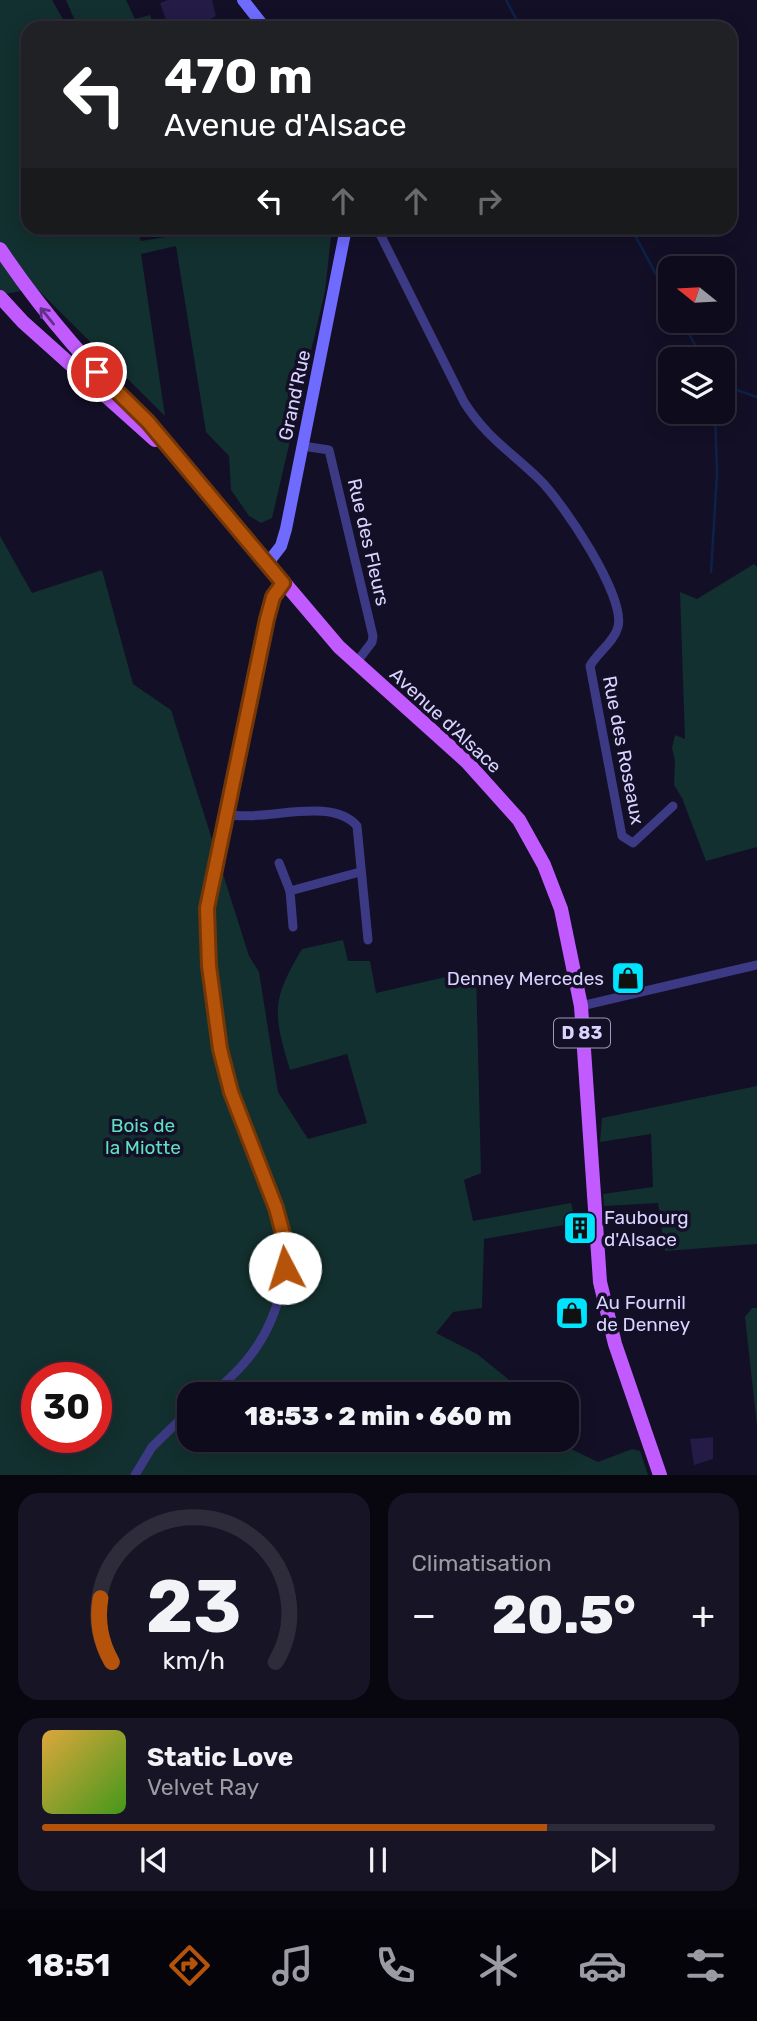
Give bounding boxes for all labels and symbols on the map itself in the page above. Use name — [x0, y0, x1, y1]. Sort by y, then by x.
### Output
north arrow — [658, 256, 735, 332]
one-way arrow — [39, 307, 55, 325]
pin — [67, 342, 127, 402]
street label: Grand'Rue — [274, 348, 315, 442]
street label: Rue des Fleurs — [343, 476, 394, 608]
street label: Avenue d'Alsace — [385, 663, 506, 778]
street label: Rue des Roseaux — [598, 674, 649, 827]
shop icon: Denney Mercedes — [609, 959, 647, 997]
place label: Denney Mercedes — [447, 967, 604, 990]
road number: D 83 — [554, 1018, 610, 1048]
park label: Bois de la Miotte — [105, 1114, 181, 1159]
place label: Faubourg d'Alsace — [604, 1206, 689, 1251]
building icon: Faubourg d'Alsace — [561, 1209, 599, 1247]
position arrow — [248, 1231, 322, 1305]
place label: Au Fournil de Denney — [596, 1291, 690, 1336]
shop icon: Au Fournil de Denney — [553, 1294, 591, 1332]
speed limit sign: 30 — [21, 1362, 112, 1453]

